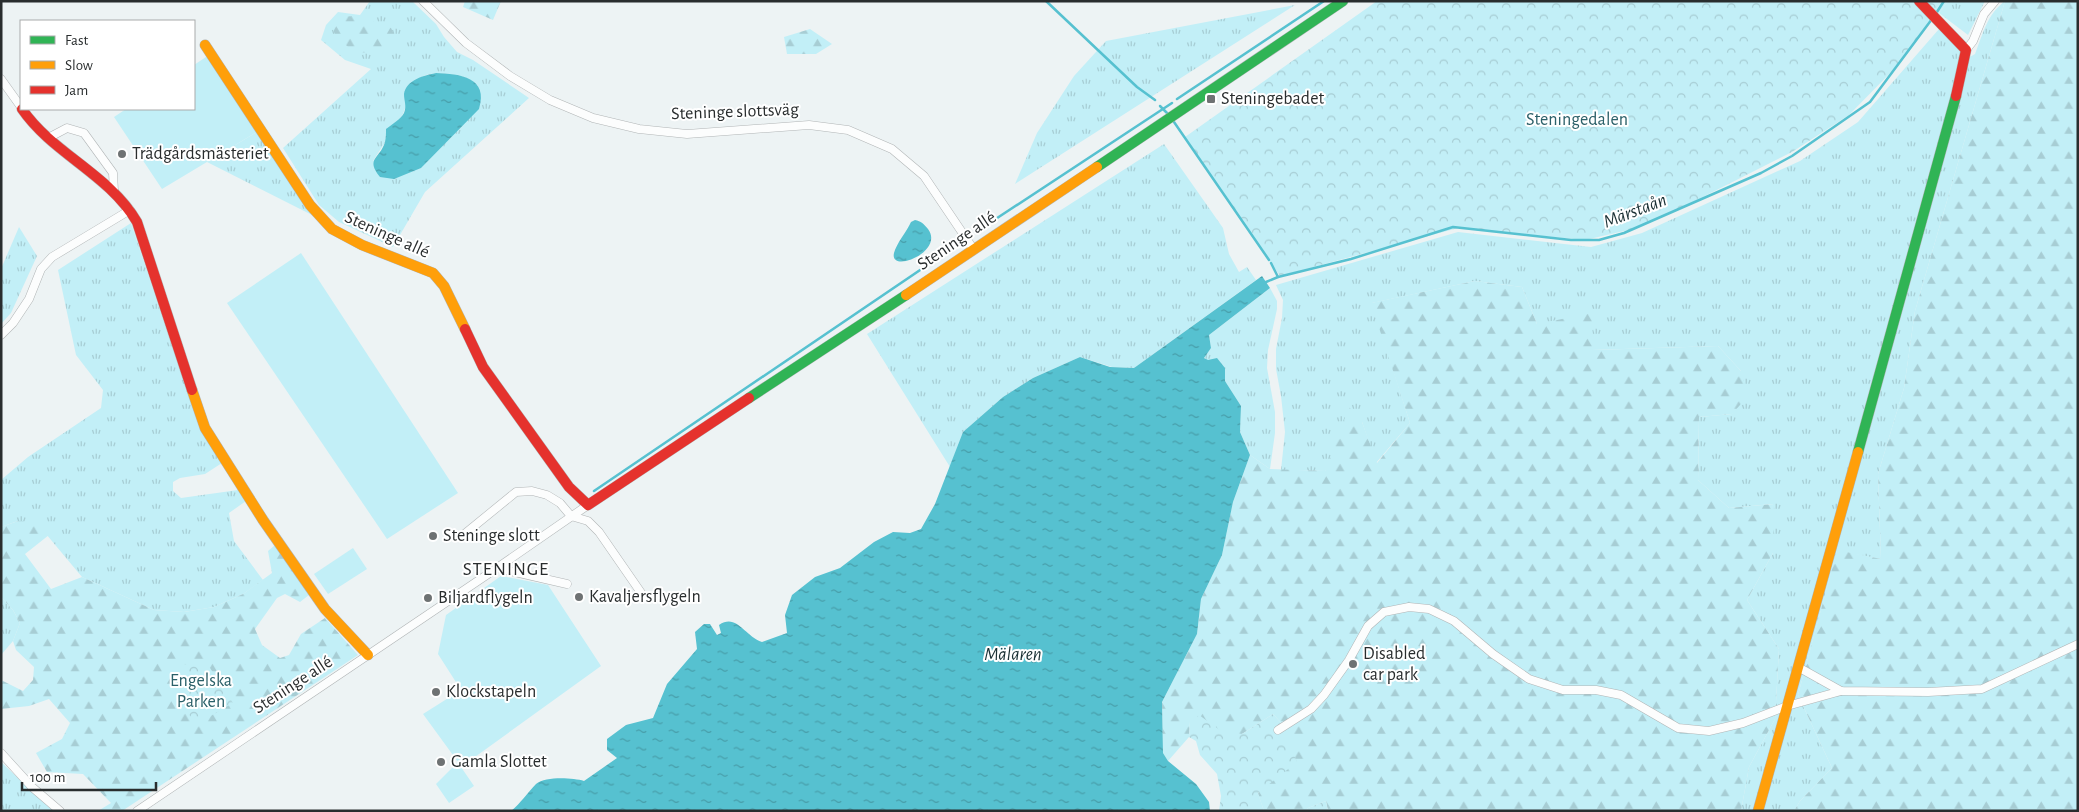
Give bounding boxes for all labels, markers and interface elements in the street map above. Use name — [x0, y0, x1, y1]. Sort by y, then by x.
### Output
legend — [20, 20, 195, 110]
text: Fast — [65, 33, 89, 48]
text: Slow — [65, 58, 93, 73]
text: Jam — [65, 83, 88, 98]
place label: Steningebadet — [1221, 90, 1324, 108]
marker: Steningebadet — [1205, 93, 1217, 105]
street label: Steninge slottsväg — [671, 101, 799, 123]
park label: Steningedalen — [1526, 111, 1628, 129]
place label: Trädgårdsmästeriet — [132, 145, 269, 163]
marker: Trädgårdsmästeriet — [116, 148, 128, 160]
water label: Märstaån — [1601, 190, 1669, 232]
street label: Steninge allé — [342, 208, 432, 262]
street label: Steninge allé — [914, 208, 1000, 274]
place label: Steninge slott — [443, 527, 540, 545]
marker: Steninge slott — [427, 530, 439, 542]
district label: STENINGE — [463, 560, 549, 579]
place label: Kavaljersflygeln — [589, 588, 701, 606]
place label: Biljardflygeln — [438, 589, 533, 607]
marker: Kavaljersflygeln — [573, 591, 585, 603]
marker: Biljardflygeln — [422, 592, 434, 604]
water label: Mälaren — [984, 645, 1042, 664]
place label: Disabled car park — [1363, 645, 1425, 684]
street label: Steninge allé — [250, 653, 336, 717]
marker: Disabled car park — [1347, 658, 1359, 670]
park label: Engelska Parken — [170, 672, 232, 711]
place label: Klockstapeln — [446, 683, 536, 701]
marker: Klockstapeln — [430, 686, 442, 698]
place label: Gamla Slottet — [451, 753, 547, 771]
marker: Gamla Slottet — [435, 756, 447, 768]
scale bar — [22, 760, 156, 792]
text: 100 m — [30, 770, 65, 785]

